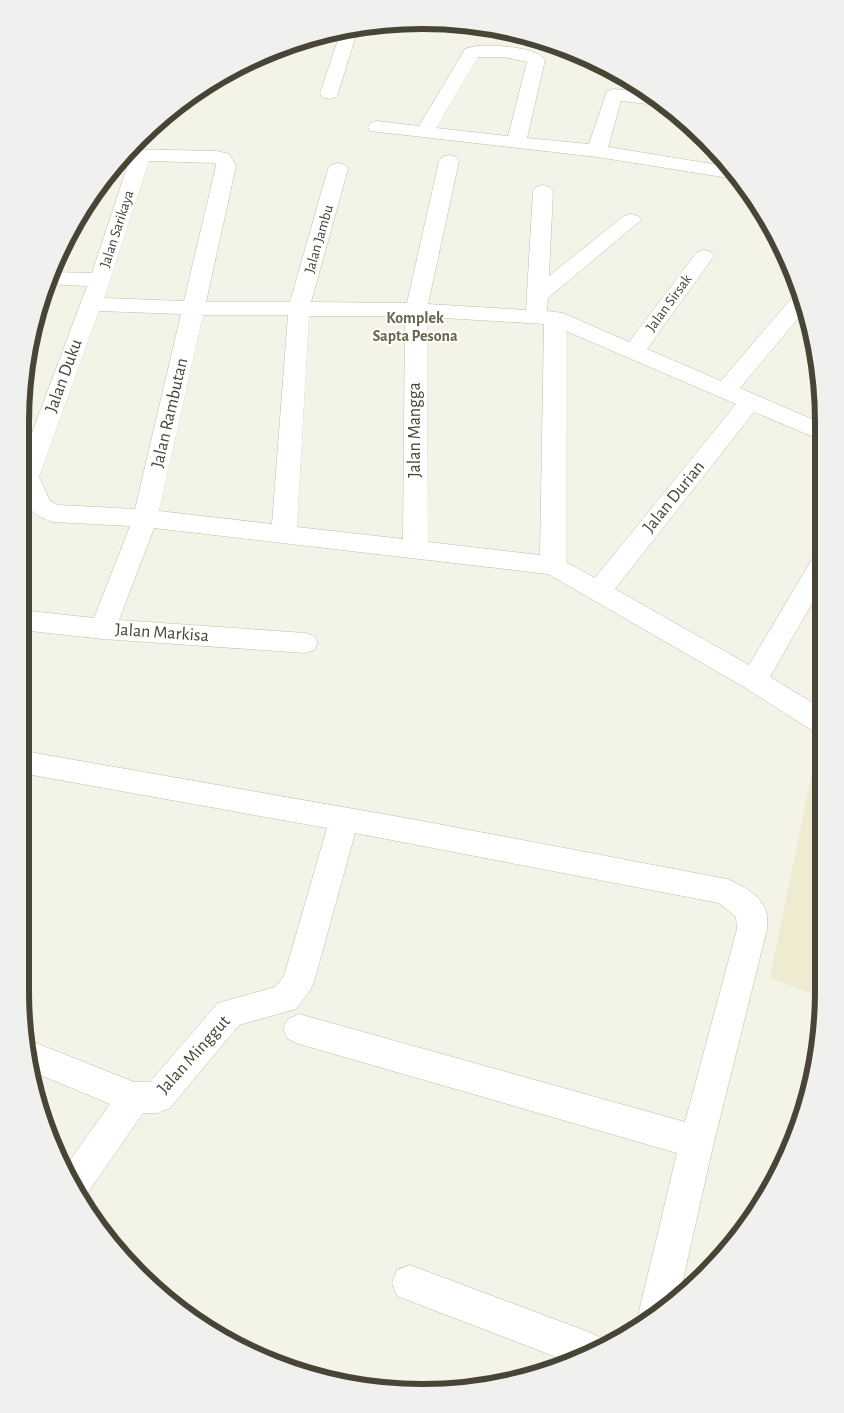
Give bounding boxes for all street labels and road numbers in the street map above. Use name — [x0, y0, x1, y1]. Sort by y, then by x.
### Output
street label: Jalan Sarikaya — [97, 188, 137, 270]
street label: Jalan Jambu — [302, 203, 336, 275]
street label: Jalan Sirsak — [643, 271, 695, 334]
street label: Jalan Duku — [42, 337, 86, 415]
street label: Jalan Rambutan — [149, 356, 191, 470]
street label: Jalan Mangga — [406, 382, 424, 478]
street label: Jalan Durian — [640, 458, 708, 536]
street label: Jalan Markisa — [115, 621, 209, 645]
street label: Jalan Minggut — [154, 1012, 234, 1098]

